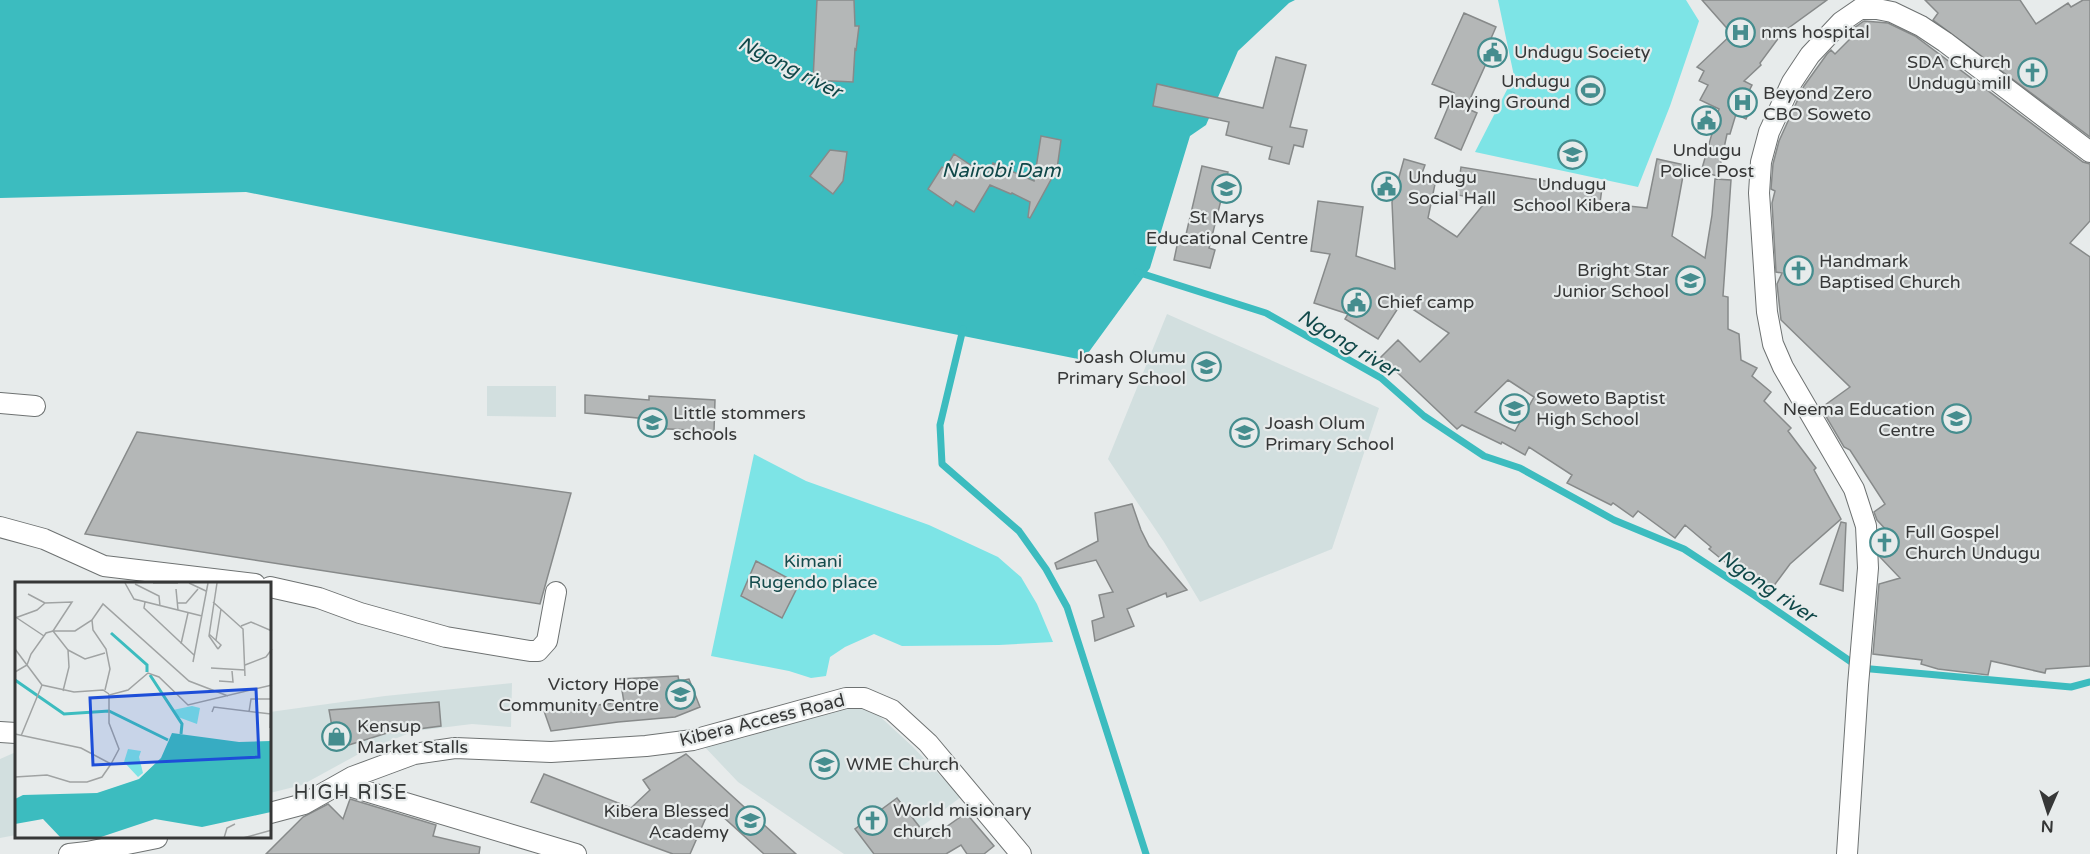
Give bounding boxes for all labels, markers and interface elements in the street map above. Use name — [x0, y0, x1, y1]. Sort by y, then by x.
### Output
hospital icon: nms hospital — [1724, 16, 1756, 48]
place label: nms hospital — [1761, 21, 1870, 43]
water label: Ngong river — [734, 32, 847, 105]
public building icon: Undugu Society — [1477, 36, 1509, 68]
place label: Undugu Society — [1514, 41, 1651, 63]
place label: SDA Church Undugu mill — [1907, 51, 2011, 94]
church icon: SDA Church Undugu mill — [2016, 56, 2048, 88]
place label: Undugu Playing Ground — [1438, 70, 1570, 113]
sports icon: Undugu Playing Ground — [1575, 75, 1607, 107]
place label: Beyond Zero CBO Soweto — [1763, 82, 1872, 125]
hospital icon: Beyond Zero CBO Soweto — [1726, 87, 1758, 119]
public building icon: Undugu Police Post — [1691, 105, 1723, 137]
school or university icon: Undugu School Kibera — [1556, 139, 1588, 171]
place label: Undugu Police Post — [1660, 139, 1754, 182]
water label: Nairobi Dam — [941, 159, 1061, 183]
place label: Undugu Social Hall — [1408, 166, 1496, 209]
public building icon: Undugu Social Hall — [1371, 171, 1403, 203]
school or university icon: St Marys Educational Centre — [1211, 172, 1243, 204]
place label: Undugu School Kibera — [1513, 173, 1631, 216]
place label: St Marys Educational Centre — [1146, 206, 1308, 249]
place label: Handmark Baptised Church — [1819, 250, 1961, 293]
church icon: Handmark Baptised Church — [1782, 255, 1814, 287]
place label: Bright Star Junior School — [1554, 259, 1669, 302]
school or university icon: Bright Star Junior School — [1674, 264, 1706, 296]
public building icon: Chief camp — [1340, 286, 1372, 318]
place label: Chief camp — [1377, 291, 1474, 313]
water label: Ngong river — [1293, 305, 1404, 384]
place label: Joash Olumu Primary School — [1057, 346, 1186, 389]
school or university icon: Joash Olumu Primary School — [1191, 351, 1223, 383]
place label: Soweto Baptist High School — [1536, 387, 1665, 430]
school or university icon: Soweto Baptist High School — [1499, 392, 1531, 424]
place label: Neema Education Centre — [1783, 398, 1935, 441]
place label: Little stommers schools — [673, 402, 806, 445]
school or university icon: Neema Education Centre — [1940, 403, 1972, 435]
school or university icon: Little stommers schools — [636, 407, 668, 439]
place label: Joash Olum Primary School — [1265, 412, 1394, 455]
school or university icon: Joash Olum Primary School — [1228, 417, 1260, 449]
place label: Full Gospel Church Undugu — [1905, 521, 2040, 564]
church icon: Full Gospel Church Undugu — [1868, 526, 1900, 558]
water label: Ngong river — [1713, 545, 1822, 630]
park label: Kimani Rugendo place — [749, 550, 877, 593]
inset map — [15, 582, 272, 839]
place label: Victory Hope Community Centre — [498, 673, 659, 716]
school or university icon: Victory Hope Community Centre — [664, 678, 696, 710]
street label: Kibera Access Road — [677, 689, 847, 751]
place label: Kensup Market Stalls — [357, 715, 468, 758]
shop icon: Kensup Market Stalls — [320, 720, 352, 752]
school or university icon: WME Church — [809, 748, 841, 780]
place label: WME Church — [846, 753, 959, 775]
district label: HIGH RISE — [294, 781, 408, 805]
north arrow — [2018, 782, 2078, 842]
place label: World misionary church — [893, 799, 1032, 842]
place label: Kibera Blessed Academy — [603, 800, 729, 843]
church icon: World misionary church — [856, 804, 888, 836]
school or university icon: Kibera Blessed Academy — [734, 805, 766, 837]
text: N — [2040, 816, 2054, 836]

